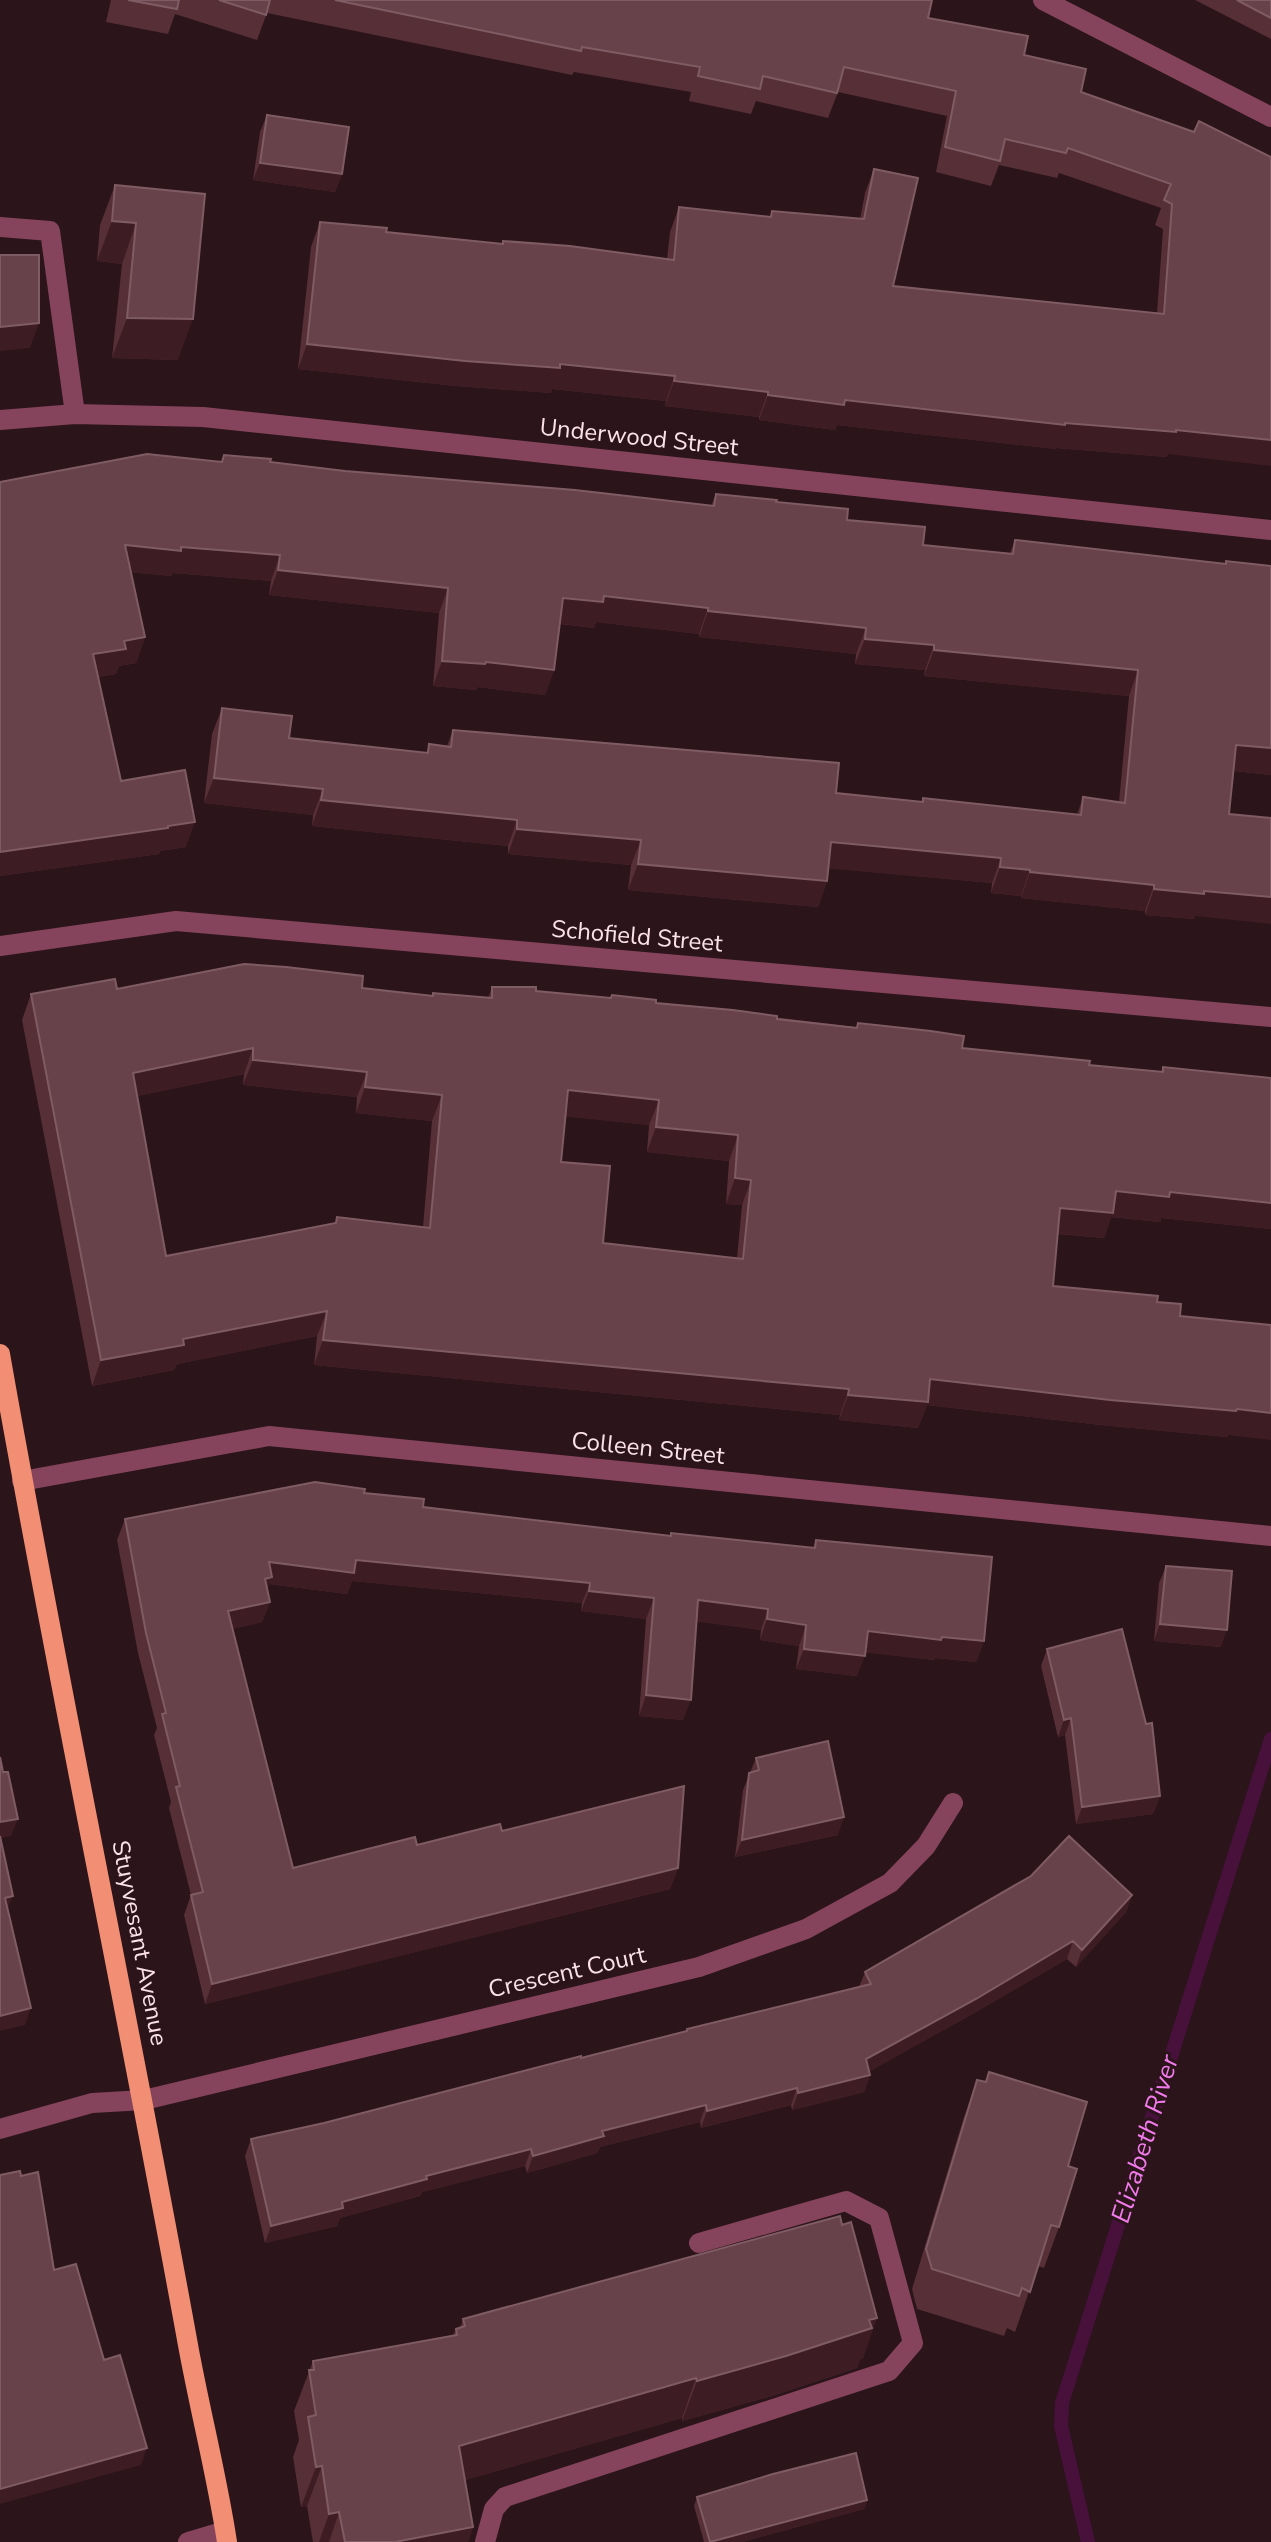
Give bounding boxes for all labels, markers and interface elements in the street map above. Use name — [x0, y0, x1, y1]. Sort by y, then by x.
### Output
street label: Underwood Street — [538, 411, 740, 463]
street label: Schofield Street — [550, 913, 724, 959]
street label: Colleen Street — [570, 1424, 727, 1472]
street label: Stuyvesant Avenue — [104, 1838, 176, 2048]
street label: Crescent Court — [485, 1938, 649, 2006]
water label: Elizabeth River — [1103, 2050, 1187, 2227]

